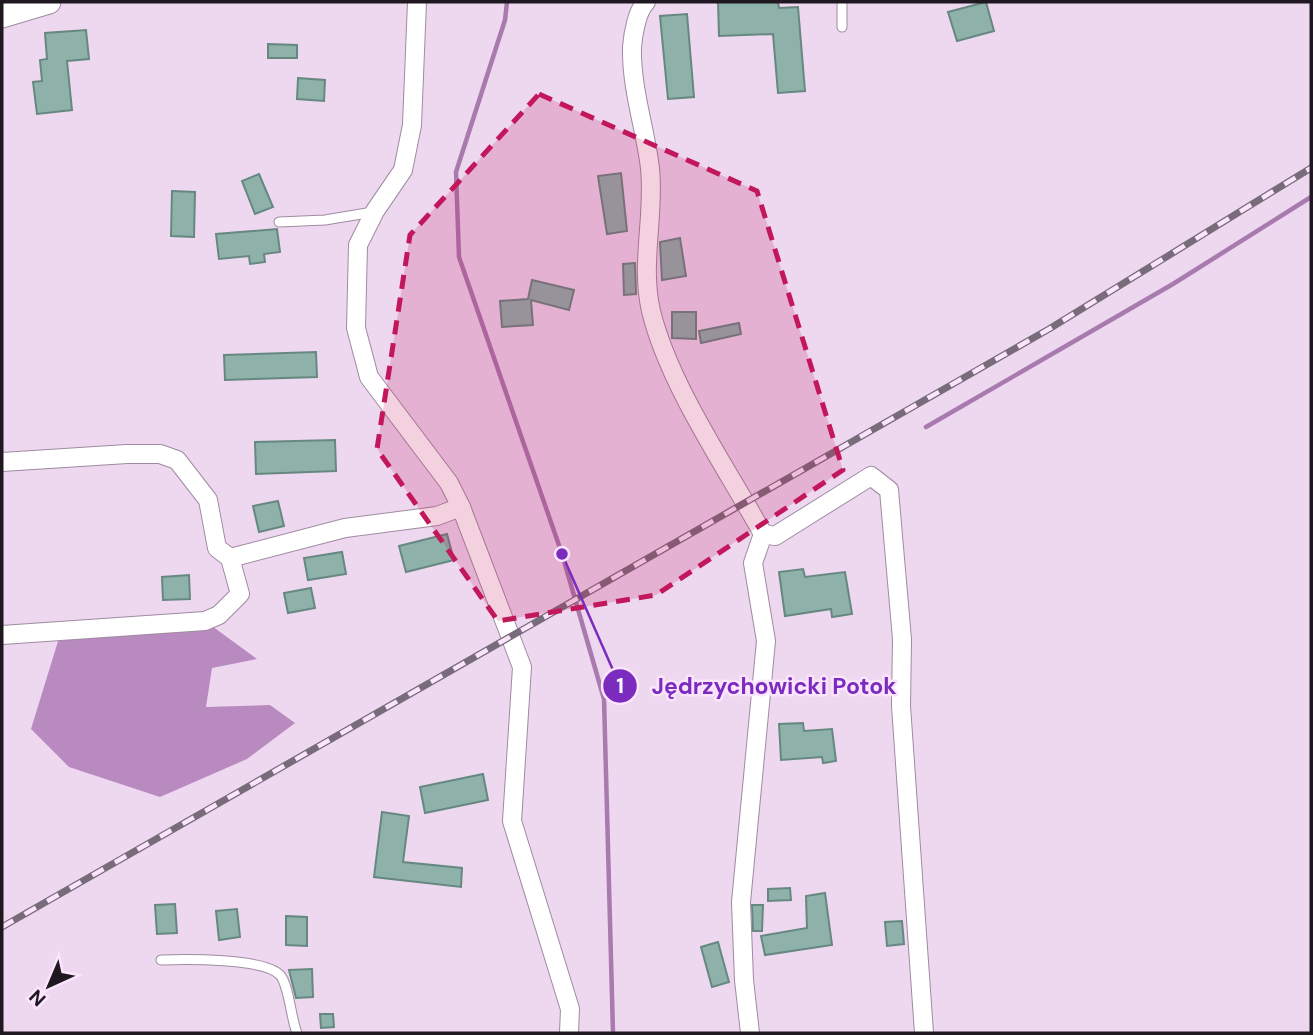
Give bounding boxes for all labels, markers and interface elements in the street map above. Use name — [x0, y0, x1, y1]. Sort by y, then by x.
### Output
callout: Jędrzychowicki Potok — [602, 664, 910, 708]
text: Jędrzychowicki Potok — [652, 671, 896, 701]
text: 1 — [616, 672, 624, 700]
north arrow — [14, 951, 84, 1021]
text: N — [24, 984, 51, 1012]

